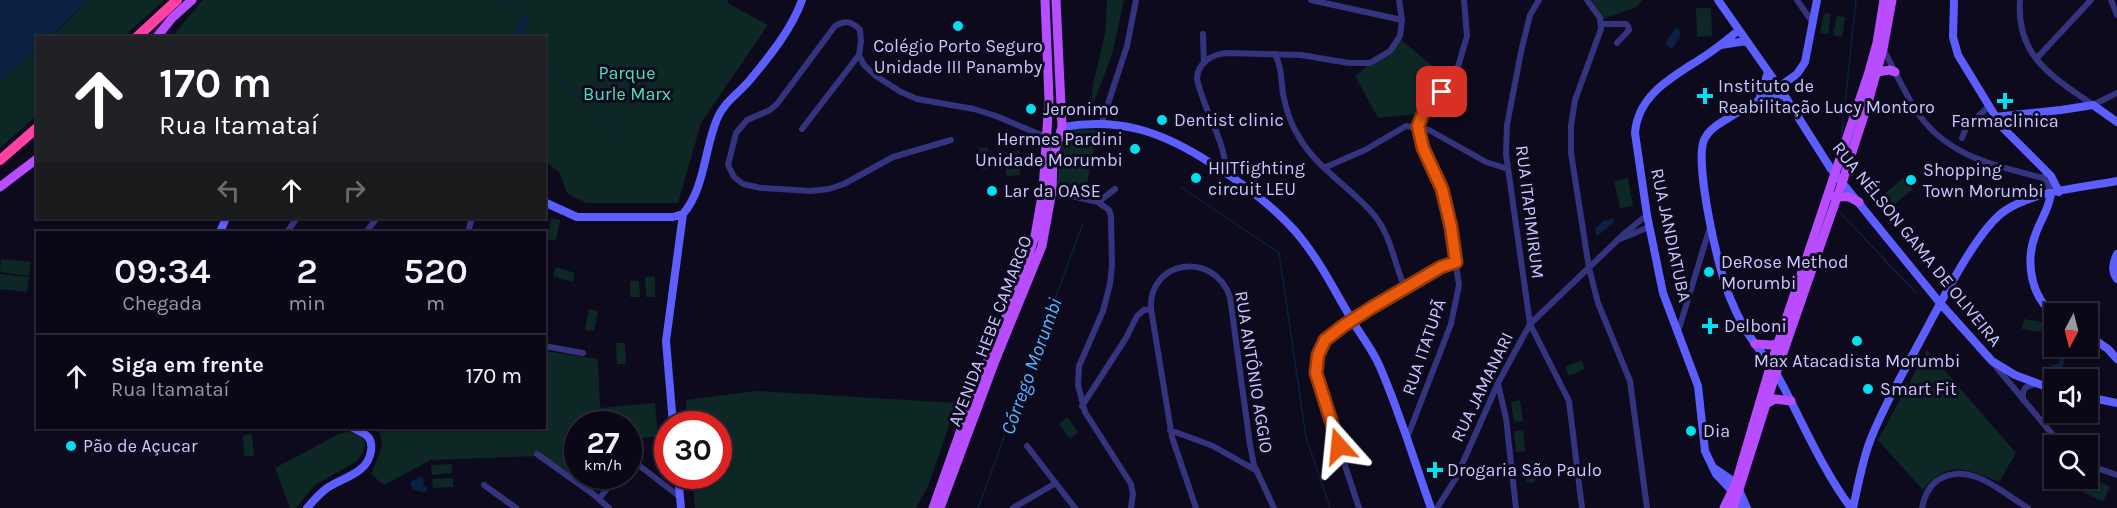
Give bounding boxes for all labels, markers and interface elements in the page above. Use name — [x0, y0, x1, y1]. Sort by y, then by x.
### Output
marker: Colégio Porto Seguro Unidade III Panamby — [951, 19, 965, 33]
place label: Colégio Porto Seguro Unidade III Panamby — [873, 35, 1043, 78]
text: 170 m — [159, 58, 272, 108]
icon: ahead — [60, 60, 138, 138]
park label: Parque Burle Marx — [583, 62, 671, 105]
pin — [1416, 66, 1467, 117]
icon: arrive — [1425, 75, 1458, 108]
place label: Instituto de Reabilitação Lucy Montoro — [1718, 75, 1935, 118]
marker: Instituto de Reabilitação Lucy Montoro — [1696, 87, 1714, 105]
marker: Farmaclinica — [1998, 94, 2012, 108]
place label: Jeronimo — [1043, 98, 1119, 120]
marker: Jeronimo — [1024, 102, 1038, 116]
text: Rua Itamataí — [159, 109, 319, 141]
place label: Dentist clinic — [1174, 109, 1284, 131]
place label: Farmaclinica — [1951, 110, 2059, 132]
marker: Dentist clinic — [1155, 113, 1169, 127]
place label: Hermes Pardini Unidade Morumbi — [975, 128, 1123, 171]
street label: RUA NÉLSON GAMA DE OLIVEIRA — [1828, 137, 2007, 351]
marker: Hermes Pardini Unidade Morumbi — [1128, 142, 1142, 156]
street label: RUA ITAPIMIRUM — [1511, 144, 1549, 280]
place label: HIITfighting circuit LEU — [1208, 157, 1305, 200]
place label: Shopping Town Morumbi — [1923, 159, 2044, 202]
street label: RUA JANDIATUBA — [1646, 166, 1696, 304]
marker: HIITfighting circuit LEU — [1189, 171, 1203, 185]
marker: Shopping Town Morumbi — [1904, 173, 1918, 187]
icon: left — [212, 174, 245, 207]
icon: ahead — [275, 174, 308, 207]
icon: right — [338, 174, 371, 207]
place label: Lar da OASE — [1004, 180, 1101, 202]
marker: Lar da OASE — [985, 184, 999, 198]
street label: AVENIDA HEBE CAMARGO — [943, 232, 1037, 430]
text: 09:34 — [114, 250, 211, 292]
text: 2 — [296, 250, 318, 292]
text: 520 — [403, 250, 468, 292]
place label: DeRose Method Morumbi — [1721, 251, 1849, 294]
marker: DeRose Method Morumbi — [1702, 265, 1716, 279]
street label: RUA ANTÔNIO AGGIO — [1230, 289, 1278, 455]
text: Chegada — [122, 292, 202, 315]
text: min — [289, 292, 325, 315]
text: m — [426, 292, 445, 315]
water label: Córrego Morumbi — [996, 295, 1067, 438]
street label: RUA ITATUPÃ — [1397, 296, 1451, 398]
north arrow — [2044, 303, 2098, 357]
map controls — [2044, 303, 2098, 489]
place label: Delboni — [1724, 315, 1787, 337]
marker: Delboni — [1701, 317, 1719, 335]
street label: RUA JAMANARI — [1446, 329, 1518, 445]
marker: Max Atacadista Morumbi — [1850, 334, 1864, 348]
place label: Max Atacadista Morumbi — [1754, 350, 1960, 372]
text: Siga em frente — [111, 352, 264, 378]
icon: ahead — [60, 360, 93, 393]
text: 170 m — [466, 363, 522, 389]
button: sound — [2044, 369, 2098, 423]
text: Rua Itamataí — [111, 378, 229, 401]
place label: Smart Fit — [1880, 378, 1957, 400]
marker: Smart Fit — [1861, 382, 1875, 396]
speed limit sign: 30 — [654, 411, 732, 489]
position arrow — [1307, 414, 1371, 478]
place label: Dia — [1703, 420, 1730, 442]
marker: Dia — [1684, 424, 1698, 438]
text: 27 — [586, 425, 620, 461]
place label: Pão de Açucar — [83, 435, 198, 457]
button: search — [2044, 435, 2098, 489]
marker: Pão de Açucar — [64, 439, 78, 453]
text: km/h — [584, 456, 622, 474]
place label: Drogaria São Paulo — [1447, 459, 1602, 481]
marker: Drogaria São Paulo — [1428, 463, 1442, 477]

